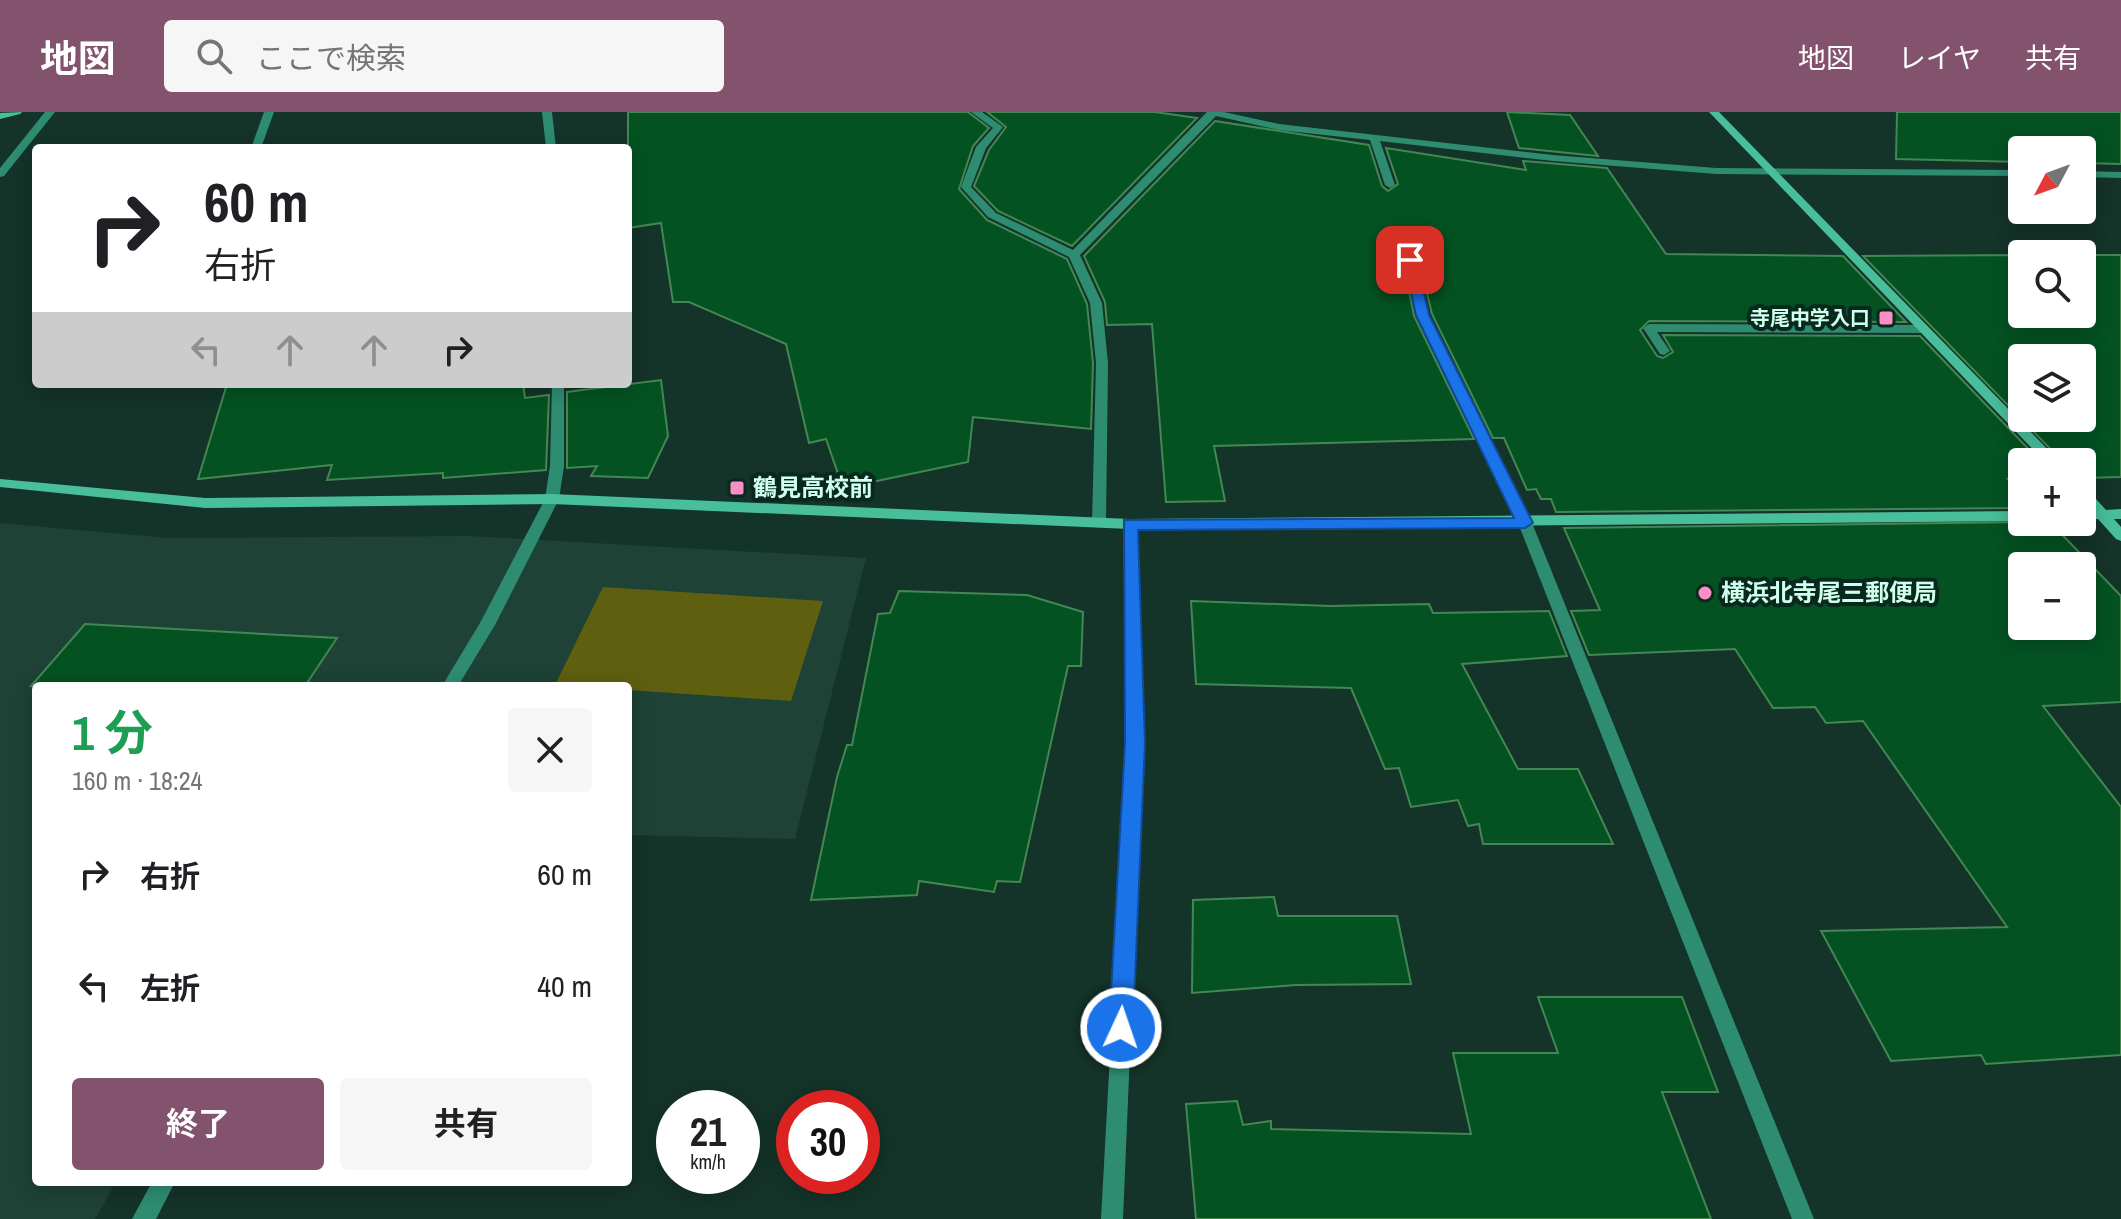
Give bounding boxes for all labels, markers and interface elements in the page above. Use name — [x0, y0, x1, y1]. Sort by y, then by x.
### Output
search box — [164, 20, 724, 92]
text: 地図 — [40, 33, 116, 84]
icon: search — [192, 34, 236, 78]
text: ここで検索 — [256, 38, 406, 78]
text: 地図 — [1798, 39, 1854, 77]
text: レイヤ — [1898, 39, 1981, 77]
text: 共有 — [2025, 39, 2081, 77]
north arrow — [2008, 136, 2096, 224]
map controls — [2008, 136, 2096, 640]
text: 60 m — [204, 164, 309, 239]
icon: right — [72, 176, 176, 280]
pin — [1376, 226, 1444, 294]
icon: arrive — [1388, 238, 1432, 282]
button: search — [2008, 240, 2096, 328]
text: 右折 — [204, 241, 276, 289]
place label: 寺尾中学入口 — [1750, 304, 1870, 331]
marker: 寺尾中学入口 — [1877, 309, 1895, 327]
icon: left — [184, 328, 228, 372]
icon: ahead — [268, 328, 312, 372]
icon: ahead — [352, 328, 396, 372]
icon: right — [436, 328, 480, 372]
button: layers — [2008, 344, 2096, 432]
button: + — [2008, 448, 2096, 536]
place label: 鶴見高校前 — [753, 471, 873, 503]
marker: 鶴見高校前 — [728, 479, 746, 497]
button: − — [2008, 552, 2096, 640]
place label: 横浜北寺尾三郵便局 — [1721, 576, 1937, 608]
marker: 横浜北寺尾三郵便局 — [1696, 584, 1714, 602]
text: 1 分 — [72, 700, 153, 765]
button: close — [508, 708, 592, 792]
text: 160 m · 18:24 — [72, 763, 202, 798]
icon: right — [72, 852, 116, 896]
text: 60 m — [537, 854, 592, 894]
text: 右折 — [140, 856, 200, 896]
icon: left — [72, 964, 116, 1008]
text: 40 m — [537, 966, 592, 1006]
text: 左折 — [140, 968, 200, 1008]
position arrow — [1079, 986, 1163, 1070]
button: 終了 — [72, 1078, 324, 1170]
button: 共有 — [340, 1078, 592, 1170]
speed limit sign: 30 — [776, 1090, 880, 1194]
text: 21 — [690, 1105, 726, 1158]
text: km/h — [690, 1148, 726, 1175]

